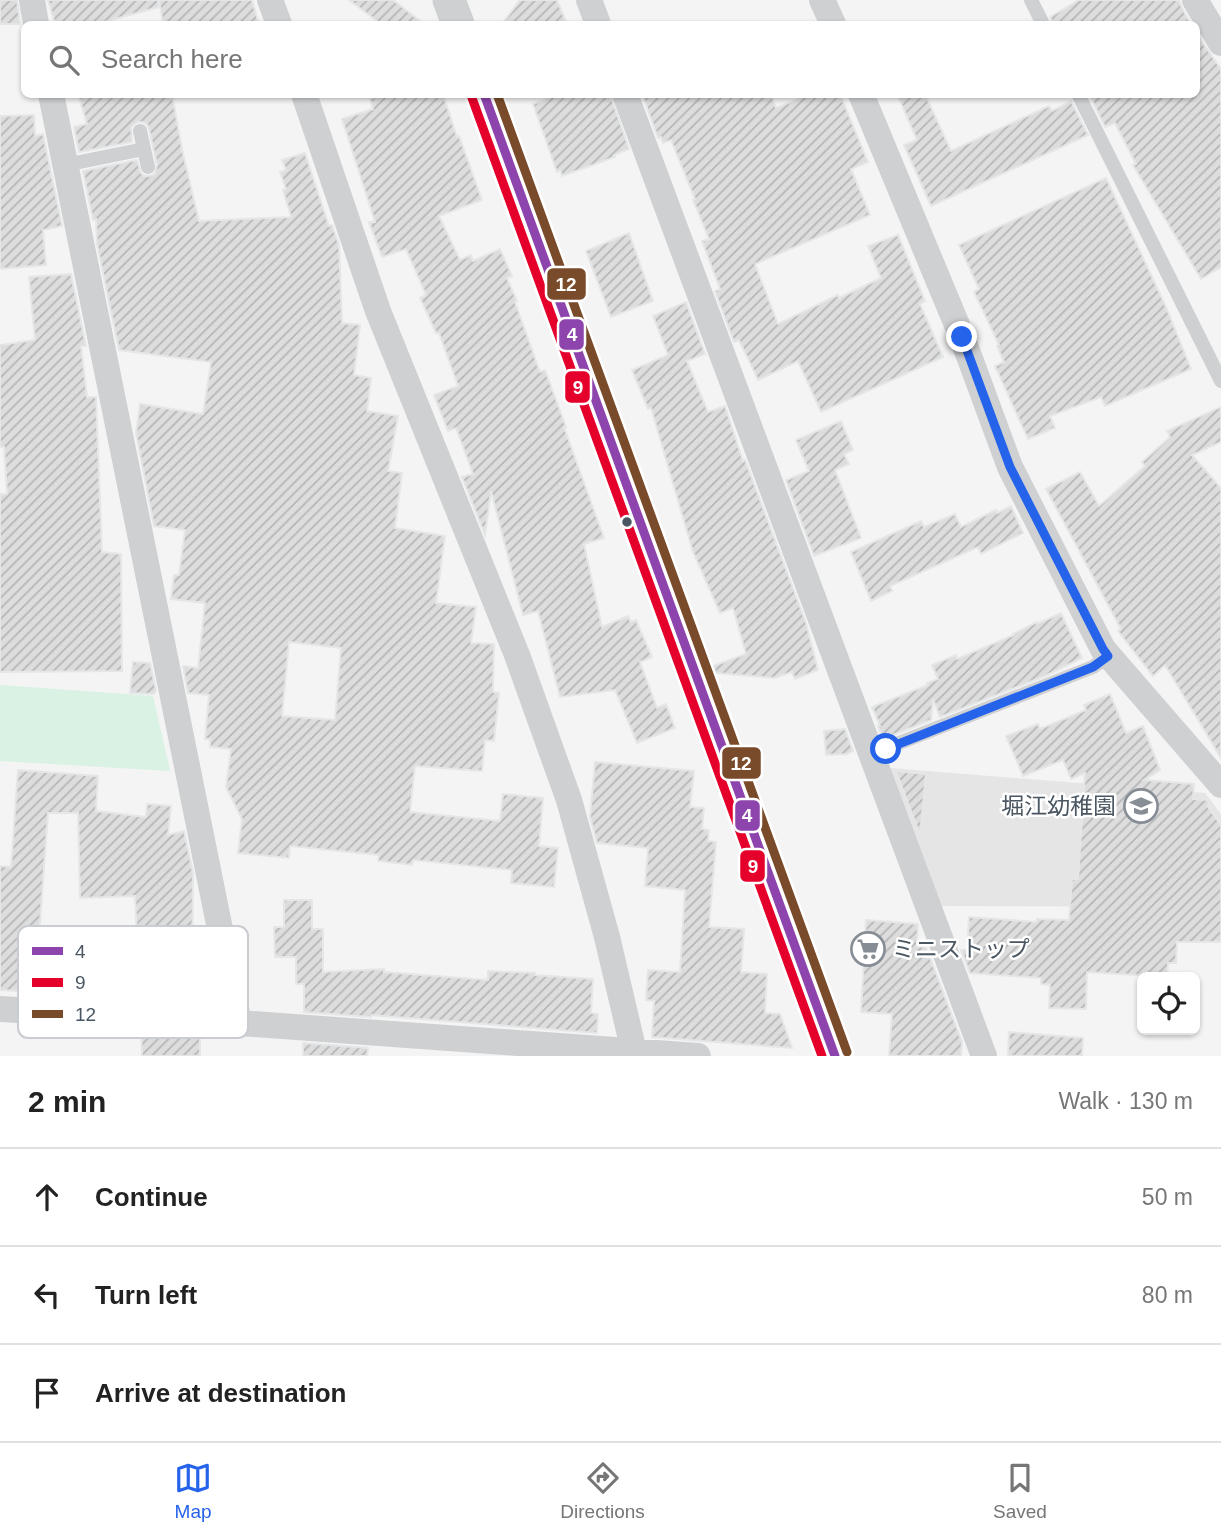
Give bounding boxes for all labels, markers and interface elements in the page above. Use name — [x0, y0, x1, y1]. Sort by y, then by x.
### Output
search box — [21, 21, 1200, 98]
icon: search — [45, 41, 83, 79]
text: Search here — [101, 44, 243, 74]
line badge: 12 — [546, 267, 587, 301]
text: 12 — [555, 274, 577, 295]
line badge: 4 — [558, 318, 585, 351]
route end — [946, 321, 977, 352]
text: 4 — [567, 324, 578, 345]
line badge: 9 — [564, 370, 591, 404]
text: 9 — [573, 377, 583, 398]
unlabelled marker — [620, 515, 634, 529]
route start — [870, 733, 901, 764]
line badge: 12 — [721, 746, 762, 780]
text: 12 — [730, 753, 752, 774]
school or university icon: 堀江幼稚園 — [1122, 787, 1160, 825]
place label: 堀江幼稚園 — [1001, 793, 1116, 819]
line badge: 4 — [734, 799, 761, 832]
text: 4 — [742, 805, 753, 826]
line badge: 9 — [739, 849, 766, 883]
text: 9 — [748, 856, 758, 877]
legend — [18, 926, 248, 1038]
supermarket icon: ミニストップ — [849, 930, 887, 968]
place label: ミニストップ — [892, 936, 1030, 962]
text: 4 — [75, 941, 86, 962]
text: 9 — [75, 972, 86, 993]
map controls — [1137, 972, 1200, 1035]
button: locate — [1137, 972, 1200, 1035]
text: 12 — [75, 1004, 96, 1025]
text: 2 min — [28, 1085, 106, 1118]
text: Walk · 130 m — [1058, 1088, 1193, 1114]
icon: ahead — [28, 1178, 66, 1216]
text: Continue — [95, 1182, 208, 1212]
text: 50 m — [1142, 1184, 1193, 1210]
icon: left — [28, 1276, 66, 1314]
text: Turn left — [95, 1280, 197, 1310]
text: 80 m — [1142, 1282, 1193, 1308]
icon: arrive — [28, 1374, 66, 1412]
text: Arrive at destination — [95, 1378, 346, 1408]
tab: Map — [174, 1459, 212, 1523]
tab: Directions — [560, 1459, 645, 1523]
tab: Saved — [993, 1459, 1047, 1523]

